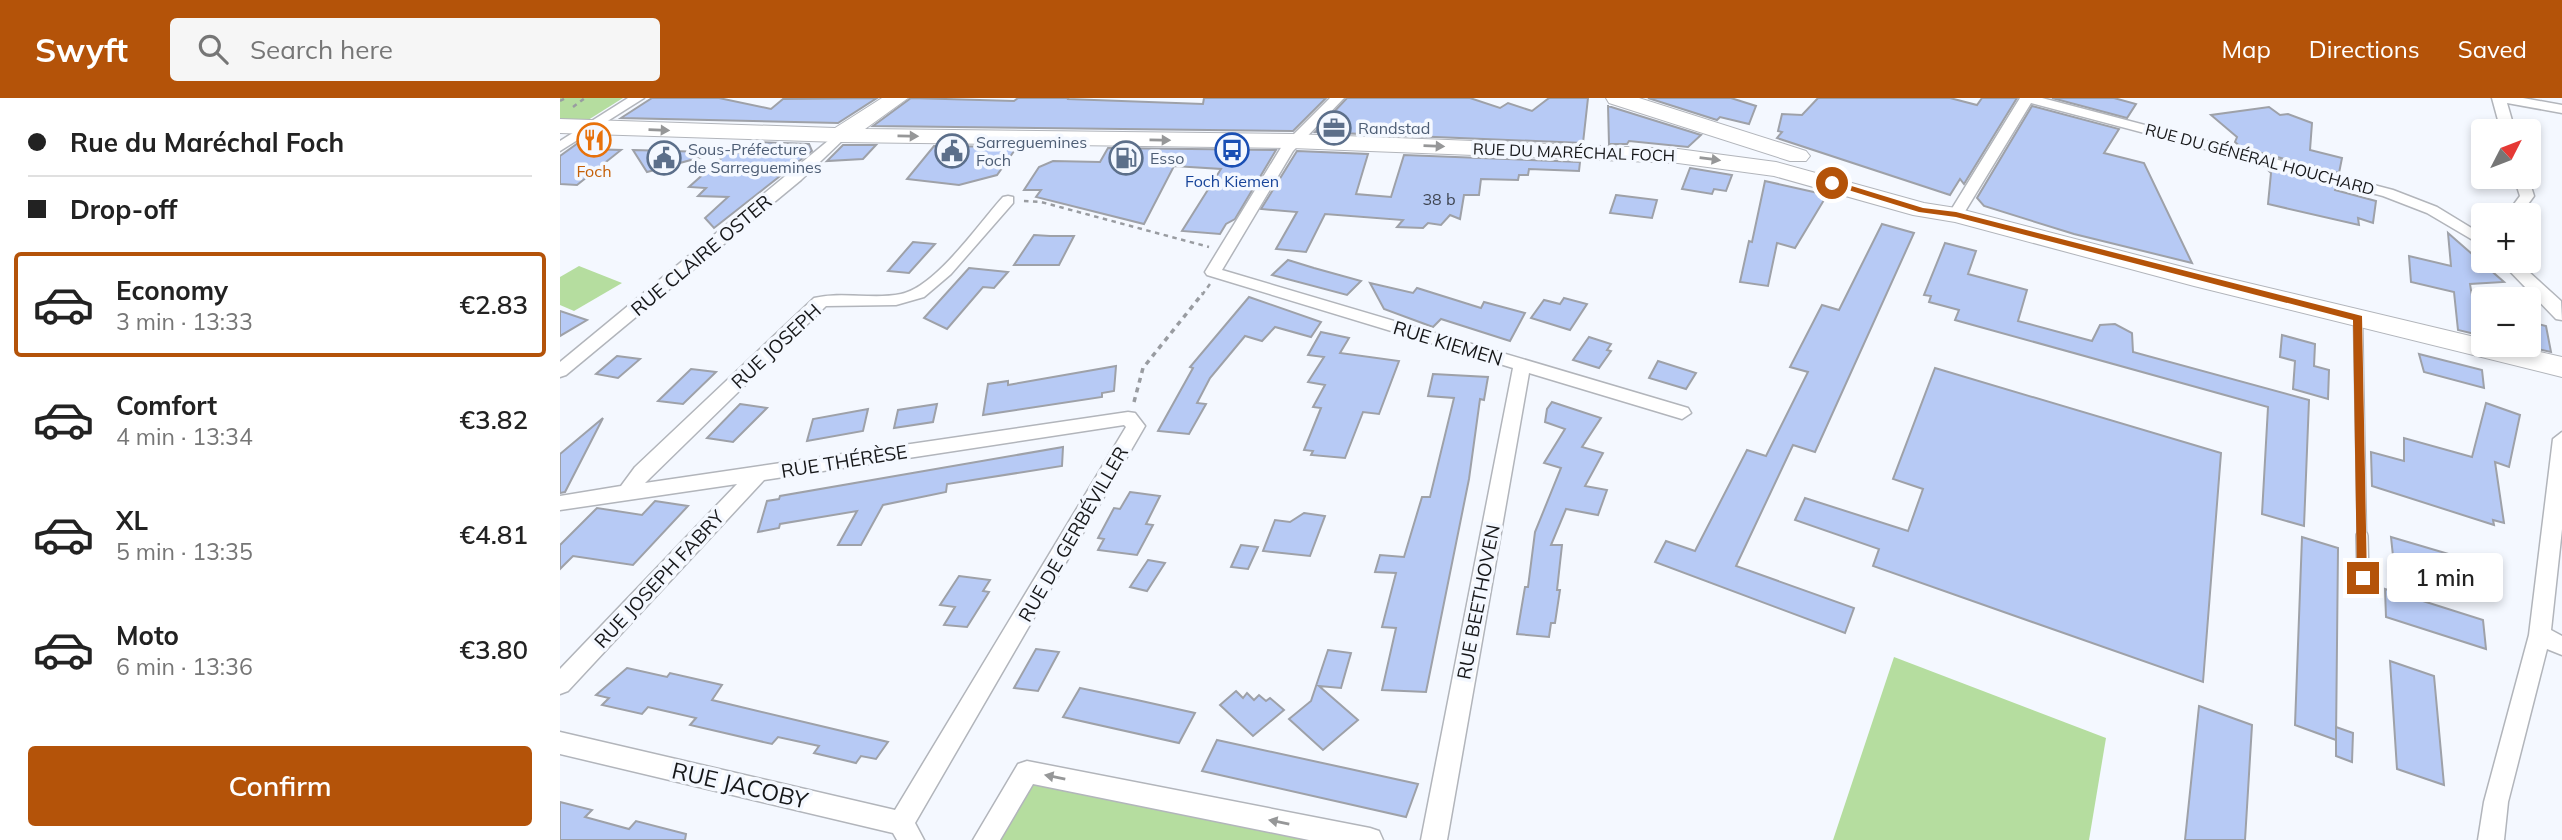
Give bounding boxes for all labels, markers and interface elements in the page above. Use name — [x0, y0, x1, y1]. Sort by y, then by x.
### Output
search box — [170, 18, 660, 81]
text: Swyft — [35, 29, 128, 70]
icon: search — [194, 30, 232, 68]
text: Search here — [250, 33, 393, 66]
text: Map — [2221, 34, 2271, 64]
text: Directions — [2309, 34, 2420, 64]
text: Saved — [2458, 34, 2527, 64]
office icon: Randstad — [1315, 109, 1353, 147]
place label: Randstad — [1358, 118, 1430, 138]
street label: RUE DU GÉNÉRAL HOUCHARD — [2143, 119, 2377, 199]
north arrow — [2471, 119, 2541, 189]
map controls — [2471, 119, 2541, 357]
restaurant icon: Foch — [575, 121, 613, 159]
one-way arrow — [648, 125, 670, 136]
text: Rue du Maréchal Foch — [70, 126, 344, 159]
one-way arrow — [897, 130, 919, 142]
bus stop icon: Foch Kiemen — [1213, 131, 1251, 169]
public building icon: Sarreguemines Foch — [933, 132, 971, 170]
place label: Sarreguemines Foch — [976, 132, 1087, 170]
one-way arrow — [1149, 134, 1171, 146]
street label: RUE DU MARÉCHAL FOCH — [1473, 138, 1675, 166]
public building icon: Sous-Préfecture de Sarreguemines — [645, 139, 683, 177]
place label: Sous-Préfecture de Sarreguemines — [688, 139, 822, 177]
fuel station icon: Esso — [1107, 139, 1145, 177]
one-way arrow — [1423, 141, 1445, 152]
place label: Esso — [1150, 148, 1184, 168]
one-way arrow — [1699, 154, 1721, 165]
place label: Foch — [576, 161, 612, 181]
route start — [1816, 167, 1848, 199]
place label: Foch Kiemen — [1185, 171, 1279, 191]
street label: RUE CLAIRE OSTER — [626, 189, 776, 321]
house number: 38 b — [1423, 189, 1455, 209]
text: Drop-off — [70, 193, 177, 226]
button: + — [2471, 203, 2541, 273]
icon: car — [32, 273, 95, 336]
text: Economy — [116, 274, 228, 307]
button: − — [2471, 287, 2541, 357]
text: €2.83 — [459, 288, 528, 321]
street label: RUE JOSEPH — [726, 298, 826, 394]
text: 3 min · 13:33 — [116, 307, 253, 336]
street label: RUE KIEMEN — [1390, 315, 1506, 371]
icon: car — [32, 388, 95, 451]
text: Comfort — [116, 389, 217, 422]
text: €3.82 — [459, 403, 528, 436]
text: 4 min · 13:34 — [116, 422, 253, 451]
street label: RUE THÉRÈSE — [779, 439, 909, 483]
street label: RUE DE GERBÉVILLER — [1013, 442, 1133, 626]
icon: car — [32, 503, 95, 566]
text: XL — [116, 504, 148, 537]
street label: RUE JOSEPH FABRY — [589, 505, 729, 653]
text: €4.81 — [459, 518, 528, 551]
street label: RUE BEETHOVEN — [1451, 523, 1505, 681]
text: 5 min · 13:35 — [116, 537, 253, 566]
callout: 1 min — [2388, 554, 2503, 602]
route end — [2347, 562, 2379, 594]
text: 1 min — [2415, 563, 2475, 592]
icon: car — [32, 618, 95, 681]
text: Moto — [116, 619, 179, 652]
text: €3.80 — [459, 633, 528, 666]
text: 6 min · 13:36 — [116, 652, 253, 681]
button: Confirm — [28, 746, 532, 826]
street label: RUE JACOBY — [669, 755, 812, 815]
one-way arrow — [1044, 772, 1066, 783]
one-way arrow — [1268, 816, 1290, 827]

